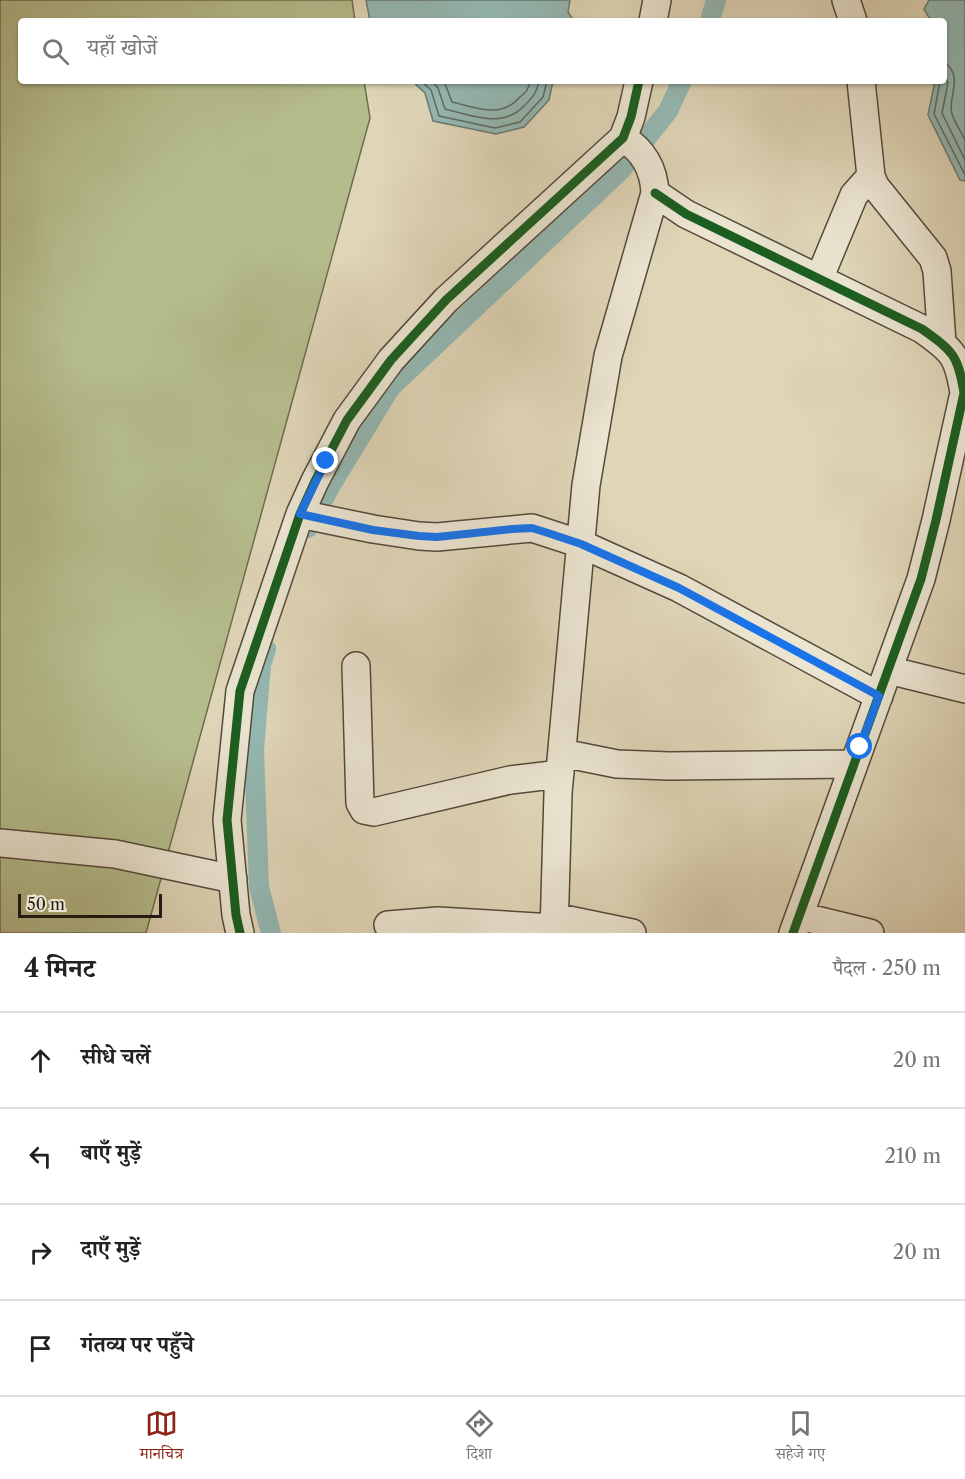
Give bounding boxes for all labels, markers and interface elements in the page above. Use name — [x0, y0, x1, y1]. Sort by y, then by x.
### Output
search box — [18, 18, 947, 84]
text: यहाँ खोजें — [87, 34, 157, 61]
icon: search — [39, 35, 72, 68]
route end — [312, 447, 338, 473]
route start — [846, 733, 872, 759]
scale bar — [18, 891, 162, 918]
text: 50 m — [27, 894, 65, 914]
text: 4 मिनट — [24, 952, 95, 984]
text: पैदल · 250 m — [833, 956, 941, 980]
text: सीधे चलें — [81, 1043, 150, 1070]
icon: ahead — [24, 1044, 57, 1077]
text: 20 m — [893, 1048, 941, 1072]
text: बाएँ मुड़ें — [81, 1139, 141, 1166]
icon: left — [24, 1140, 57, 1173]
text: 210 m — [884, 1144, 941, 1168]
text: दाएँ मुड़ें — [81, 1235, 140, 1262]
icon: right — [24, 1236, 57, 1269]
text: 20 m — [893, 1240, 941, 1264]
text: गंतव्य पर पहुँचे — [81, 1331, 194, 1358]
icon: arrive — [24, 1332, 57, 1365]
tab: मानचित्र — [140, 1407, 183, 1469]
tab: दिशा — [463, 1407, 496, 1469]
tab: सहेजे गए — [775, 1407, 825, 1469]

